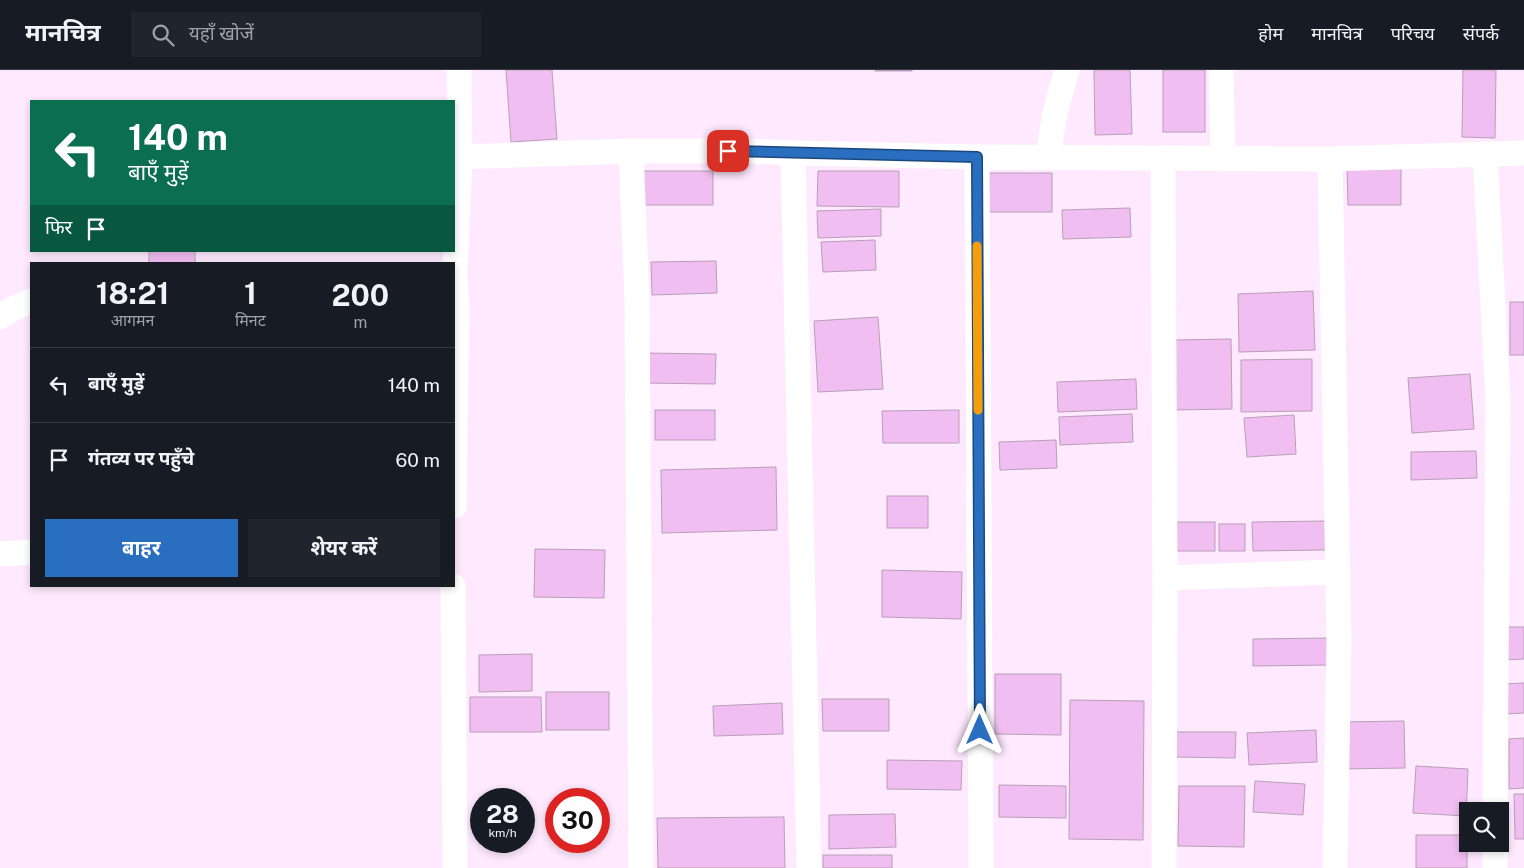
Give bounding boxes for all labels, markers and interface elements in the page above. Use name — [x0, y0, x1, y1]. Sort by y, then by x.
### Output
search box — [131, 12, 481, 57]
text: मानचित्र — [25, 18, 101, 46]
icon: search — [149, 21, 177, 49]
text: यहाँ खोजें — [189, 22, 254, 44]
text: होम — [1258, 23, 1283, 44]
text: मानचित्र — [1311, 23, 1363, 44]
text: परिचय — [1391, 23, 1435, 44]
text: संपर्क — [1463, 23, 1499, 44]
text: 140 m — [128, 117, 228, 158]
icon: left — [45, 120, 110, 185]
pin — [707, 130, 749, 172]
icon: arrive — [714, 137, 742, 165]
text: बाएँ मुड़ें — [128, 159, 189, 185]
icon: arrive — [82, 215, 110, 243]
text: फिर — [45, 216, 72, 238]
text: 18:21 — [96, 275, 169, 311]
text: 1 — [244, 275, 257, 311]
text: 200 — [332, 277, 389, 313]
text: आगमन — [111, 311, 154, 330]
text: मिनट — [235, 311, 266, 330]
text: m — [353, 313, 367, 332]
icon: left — [45, 371, 73, 399]
text: बाएँ मुड़ें — [88, 372, 144, 394]
text: 140 m — [388, 374, 440, 396]
icon: arrive — [45, 446, 73, 474]
text: गंतव्य पर पहुँचे — [88, 447, 194, 469]
text: 60 m — [396, 449, 440, 471]
button: बाहर — [45, 519, 238, 577]
button: शेयर करें — [248, 519, 440, 577]
position arrow — [953, 703, 1005, 755]
speed limit sign: 30 — [545, 788, 610, 853]
text: 28 — [486, 799, 519, 829]
map controls — [1459, 802, 1509, 852]
button: search — [1459, 802, 1509, 852]
text: km/h — [488, 826, 517, 840]

